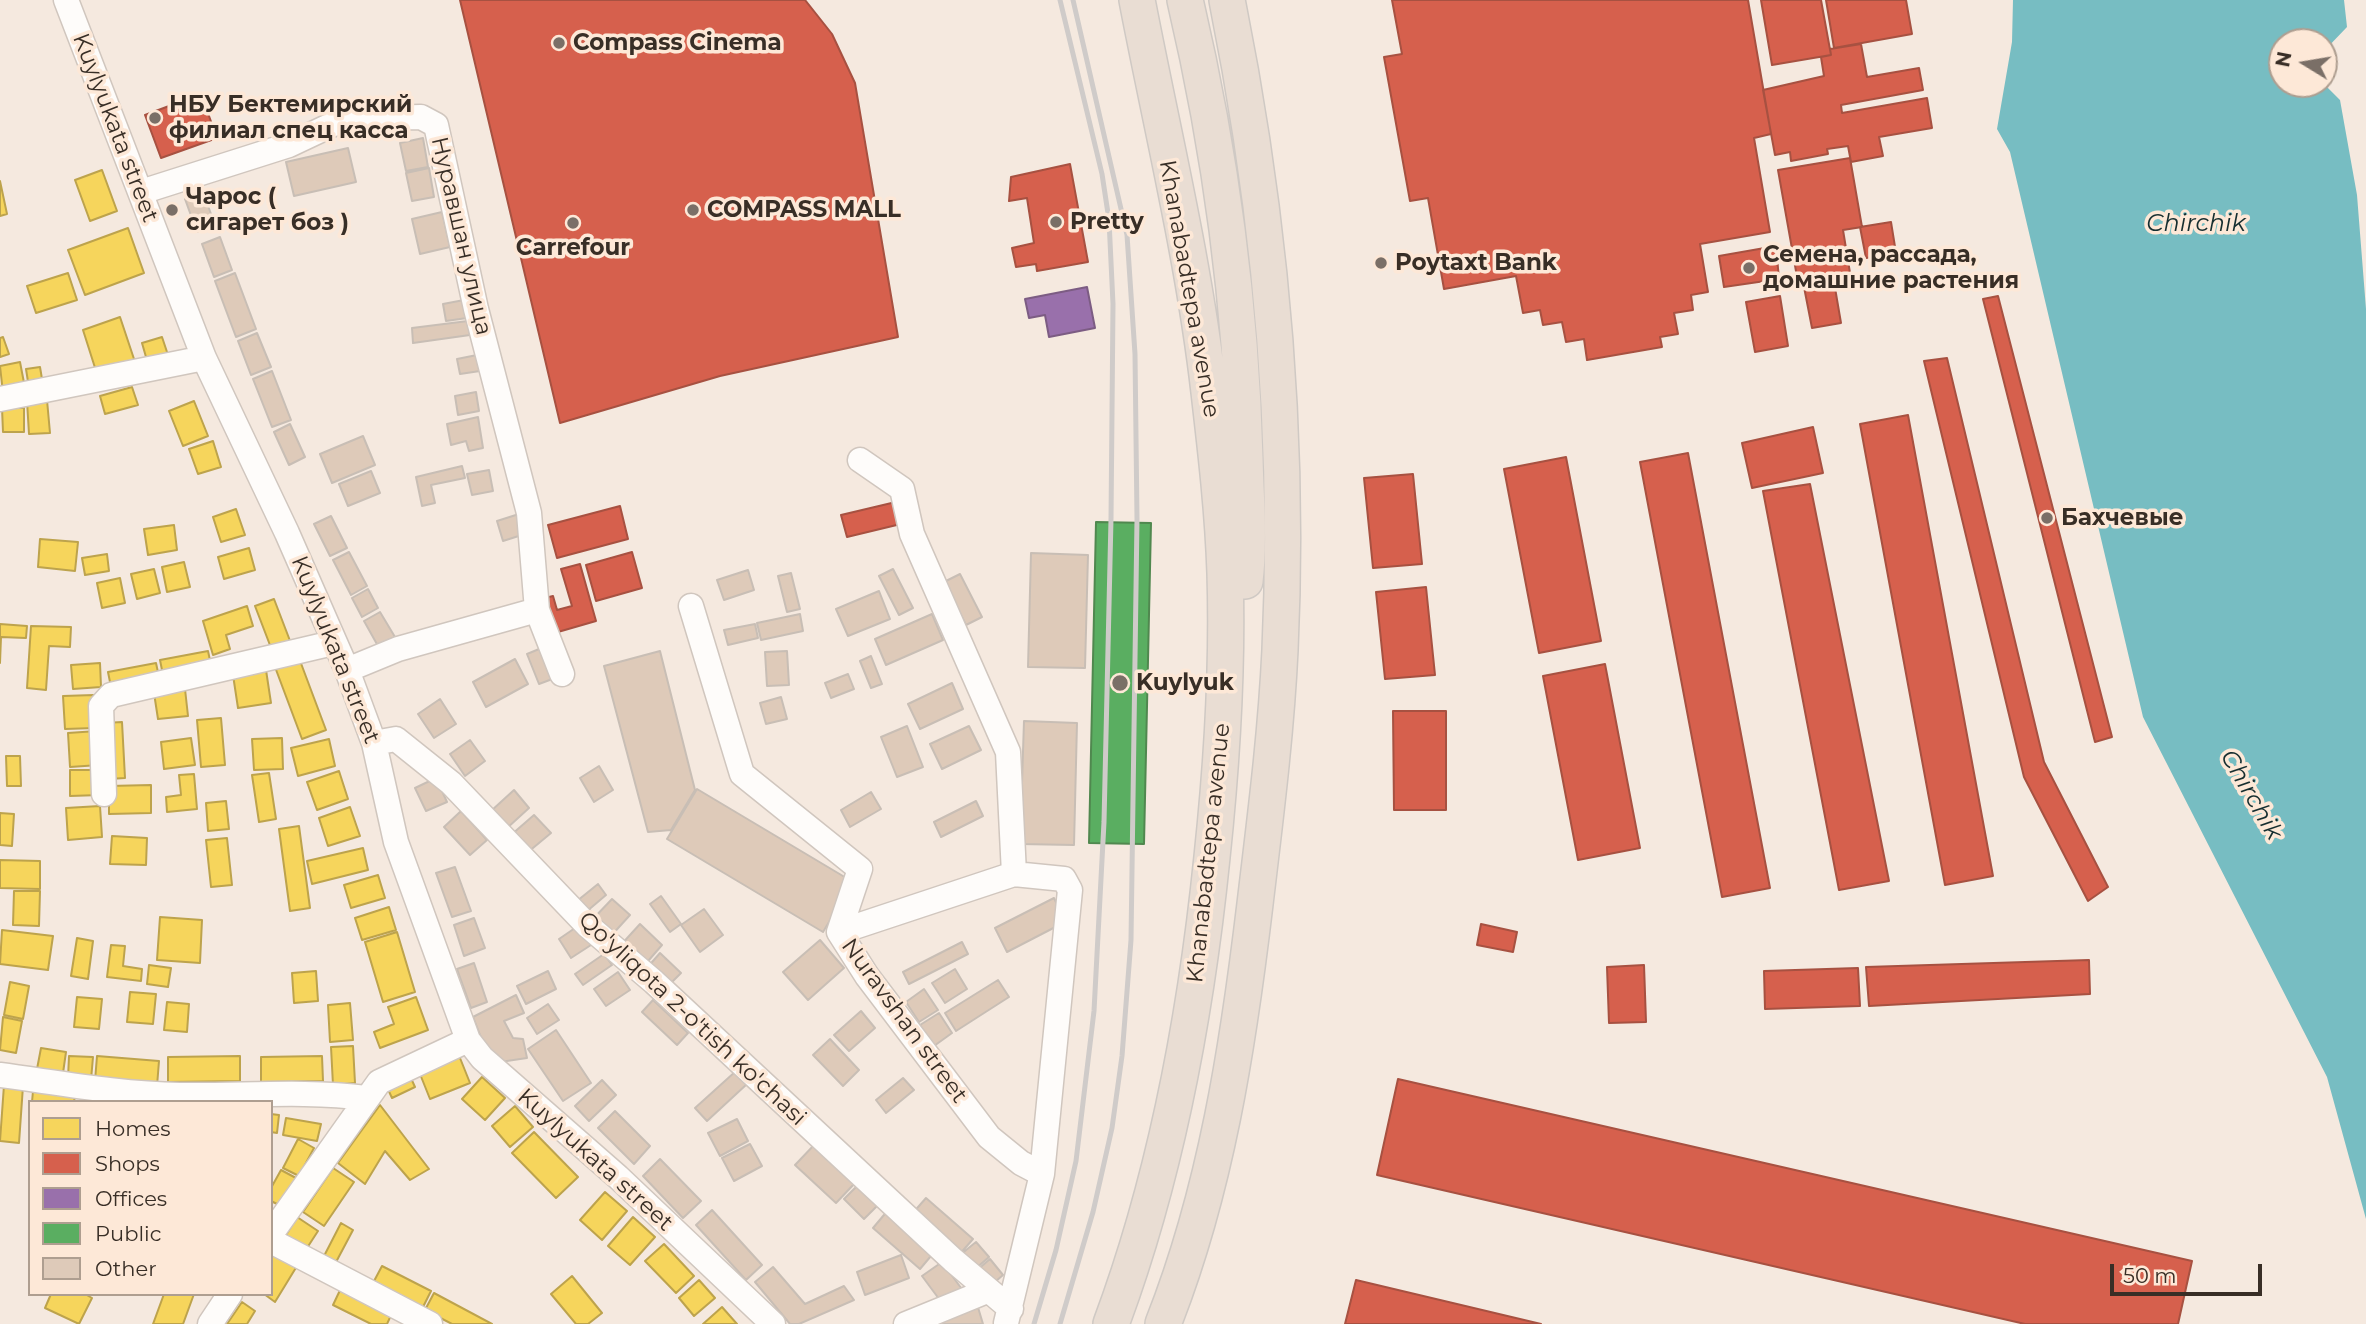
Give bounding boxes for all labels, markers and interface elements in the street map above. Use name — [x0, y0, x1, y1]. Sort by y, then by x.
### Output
north arrow — [2268, 28, 2338, 98]
place label: Compass Cinema — [573, 29, 782, 57]
street label: Kuylyukata street — [66, 30, 164, 226]
marker: Compass Cinema — [551, 35, 567, 51]
text: N — [2271, 50, 2297, 69]
place label: НБУ Бектемирский филиал спец касса — [169, 91, 412, 145]
marker: НБУ Бектемирский филиал спец касса — [147, 110, 163, 126]
street label: Нуравшан улица — [425, 134, 497, 338]
street label: Khanabadtepa avenue — [1153, 158, 1225, 420]
place label: Чарос ( сигарет боз ) — [186, 183, 349, 237]
place label: COMPASS MALL — [707, 196, 901, 224]
marker: Чарос ( сигарет боз ) — [164, 202, 180, 218]
marker: COMPASS MALL — [685, 202, 701, 218]
place label: Pretty — [1070, 208, 1144, 236]
water label: Chirchik — [2146, 210, 2246, 238]
marker: Pretty — [1048, 214, 1064, 230]
marker: Carrefour — [565, 215, 581, 231]
place label: Carrefour — [516, 234, 630, 262]
place label: Семена, рассада, домашние растения — [1763, 241, 2019, 295]
place label: Poytaxt Bank — [1395, 249, 1557, 277]
marker: Poytaxt Bank — [1373, 255, 1389, 271]
marker: Семена, рассада, домашние растения — [1741, 260, 1757, 276]
place label: Бахчевые — [2061, 504, 2183, 532]
marker: Бахчевые — [2039, 510, 2055, 526]
street label: Kuylyukata street — [285, 552, 385, 748]
place label: Kuylyuk — [1136, 669, 1234, 697]
marker: Kuylyuk — [1110, 673, 1130, 693]
street label: Khanabadtepa avenue — [1182, 722, 1236, 984]
water label: Chirchik — [2214, 745, 2288, 845]
street label: Qo'yliqota 2-o'tish ko'chasi — [572, 906, 812, 1132]
street label: Nuravshan street — [835, 933, 973, 1109]
street label: Kuylyukata street — [511, 1083, 679, 1237]
legend — [28, 1100, 273, 1296]
text: Homes — [95, 1116, 170, 1141]
text: Shops — [95, 1151, 160, 1176]
text: Offices — [95, 1186, 167, 1211]
text: Public — [95, 1221, 162, 1246]
scale bar — [2114, 1250, 2266, 1294]
text: Other — [95, 1256, 157, 1281]
text: 50 m — [2123, 1263, 2177, 1288]

